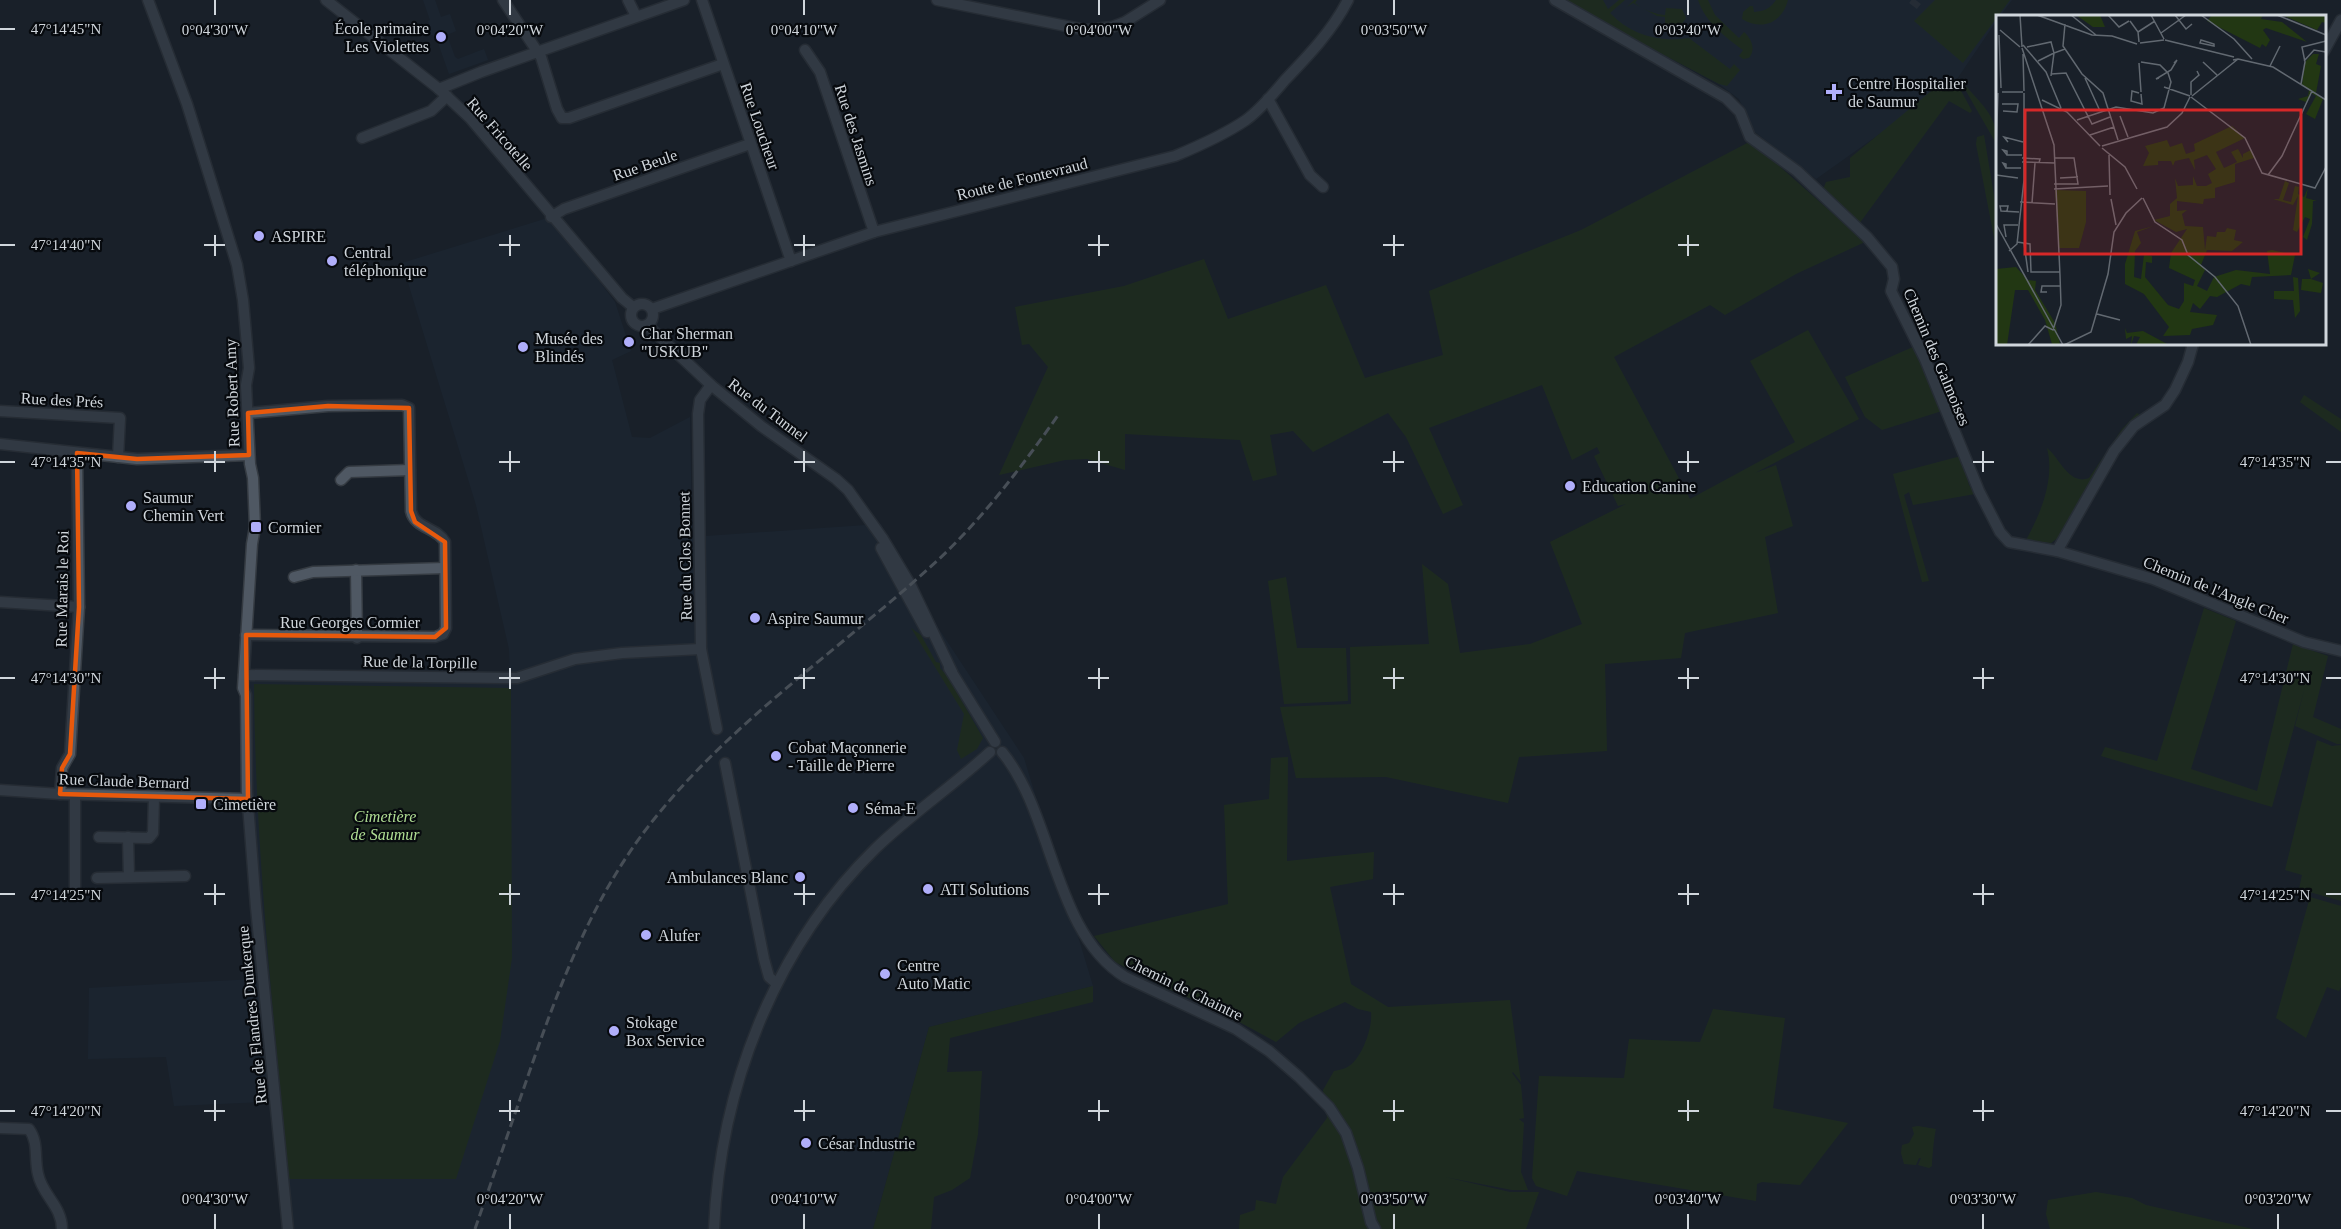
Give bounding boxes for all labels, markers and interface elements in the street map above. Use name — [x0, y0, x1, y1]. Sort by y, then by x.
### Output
inset map — [1996, 15, 2326, 345]
place label: École primaire Les Violettes — [334, 19, 429, 55]
text: 47°14'45"N — [31, 21, 101, 37]
text: 0°04'30"W — [182, 22, 249, 38]
text: 0°04'20"W — [477, 22, 544, 38]
text: 0°04'10"W — [771, 22, 838, 38]
text: 0°04'00"W — [1066, 22, 1133, 38]
text: 0°03'50"W — [1361, 22, 1428, 38]
text: 0°03'40"W — [1655, 22, 1722, 38]
marker: École primaire Les Violettes — [434, 30, 448, 44]
place label: Centre Hospitalier de Saumur — [1848, 75, 1966, 110]
street label: Rue Loucheur — [737, 80, 783, 172]
street label: Rue des Jasmins — [832, 82, 880, 188]
marker: Centre Hospitalier de Saumur — [1825, 83, 1843, 101]
street label: Rue Fricotelle — [464, 94, 536, 174]
street label: Rue Beule — [611, 146, 679, 184]
street label: Route de Fontevraud — [955, 155, 1089, 203]
place label: ASPIRE — [271, 228, 326, 245]
marker: ASPIRE — [252, 229, 266, 243]
text: 47°14'40"N — [31, 237, 101, 253]
place label: Central téléphonique — [344, 244, 427, 280]
marker: Central téléphonique — [325, 254, 339, 268]
street label: Chemin des Galmoises — [1900, 286, 1974, 428]
place label: Char Sherman "USKUB" — [641, 325, 733, 360]
place label: Musée des Blindés — [535, 330, 603, 365]
marker: Char Sherman "USKUB" — [622, 335, 636, 349]
street label: Rue Robert Amy — [222, 338, 243, 447]
marker: Musée des Blindés — [516, 340, 530, 354]
street label: Rue du Tunnel — [725, 375, 811, 445]
street label: Rue des Prés — [20, 389, 104, 411]
text: 47°14'35"N — [31, 454, 101, 470]
text: 47°14'35"N — [2240, 454, 2310, 470]
place label: Education Canine — [1582, 478, 1696, 495]
marker: Education Canine — [1563, 479, 1577, 493]
place label: Saumur Chemin Vert — [143, 489, 225, 524]
street label: Rue du Clos Bonnet — [675, 491, 695, 621]
marker: Saumur Chemin Vert — [124, 499, 138, 513]
place label: Cormier — [268, 519, 322, 536]
marker: Cormier — [249, 520, 263, 534]
street label: Rue Marais le Roi — [52, 530, 72, 648]
street label: Chemin de l'Angle Cher — [2140, 553, 2292, 628]
place label: Aspire Saumur — [767, 610, 864, 628]
marker: Aspire Saumur — [748, 611, 762, 625]
street label: Rue Georges Cormier — [280, 614, 421, 632]
street label: Rue de la Torpille — [363, 653, 477, 672]
text: 47°14'30"N — [31, 670, 101, 686]
text: 47°14'30"N — [2240, 670, 2310, 686]
place label: Cobat Maçonnerie - Taille de Pierre — [788, 739, 907, 774]
marker: Cobat Maçonnerie - Taille de Pierre — [769, 749, 783, 763]
street label: Rue Claude Bernard — [58, 770, 190, 792]
place label: Cimetière — [213, 796, 276, 813]
marker: Cimetière — [194, 797, 208, 811]
place label: Séma-E — [865, 800, 916, 817]
marker: Séma-E — [846, 801, 860, 815]
park label: Cimetière de Saumur — [351, 808, 420, 843]
place label: Ambulances Blanc — [667, 869, 788, 886]
marker: Ambulances Blanc — [793, 870, 807, 884]
place label: ATI Solutions — [940, 881, 1029, 898]
marker: ATI Solutions — [921, 882, 935, 896]
text: 47°14'25"N — [31, 887, 101, 903]
text: 47°14'25"N — [2240, 887, 2310, 903]
street label: Rue de Flandres Dunkerque — [234, 925, 271, 1105]
place label: Alufer — [658, 927, 700, 944]
marker: Alufer — [639, 928, 653, 942]
street label: Chemin de Chaintre — [1122, 952, 1246, 1024]
place label: Centre Auto Matic — [897, 957, 970, 992]
marker: Centre Auto Matic — [878, 967, 892, 981]
place label: Stokage Box Service — [626, 1014, 705, 1049]
marker: Stokage Box Service — [607, 1024, 621, 1038]
text: 47°14'20"N — [31, 1103, 101, 1119]
text: 47°14'20"N — [2240, 1103, 2310, 1119]
place label: César Industrie — [818, 1135, 915, 1152]
marker: César Industrie — [799, 1136, 813, 1150]
text: 0°04'30"W — [182, 1191, 249, 1207]
text: 0°04'20"W — [477, 1191, 544, 1207]
text: 0°04'10"W — [771, 1191, 838, 1207]
text: 0°04'00"W — [1066, 1191, 1133, 1207]
text: 0°03'50"W — [1361, 1191, 1428, 1207]
text: 0°03'40"W — [1655, 1191, 1722, 1207]
text: 0°03'30"W — [1950, 1191, 2017, 1207]
text: 0°03'20"W — [2245, 1191, 2312, 1207]

